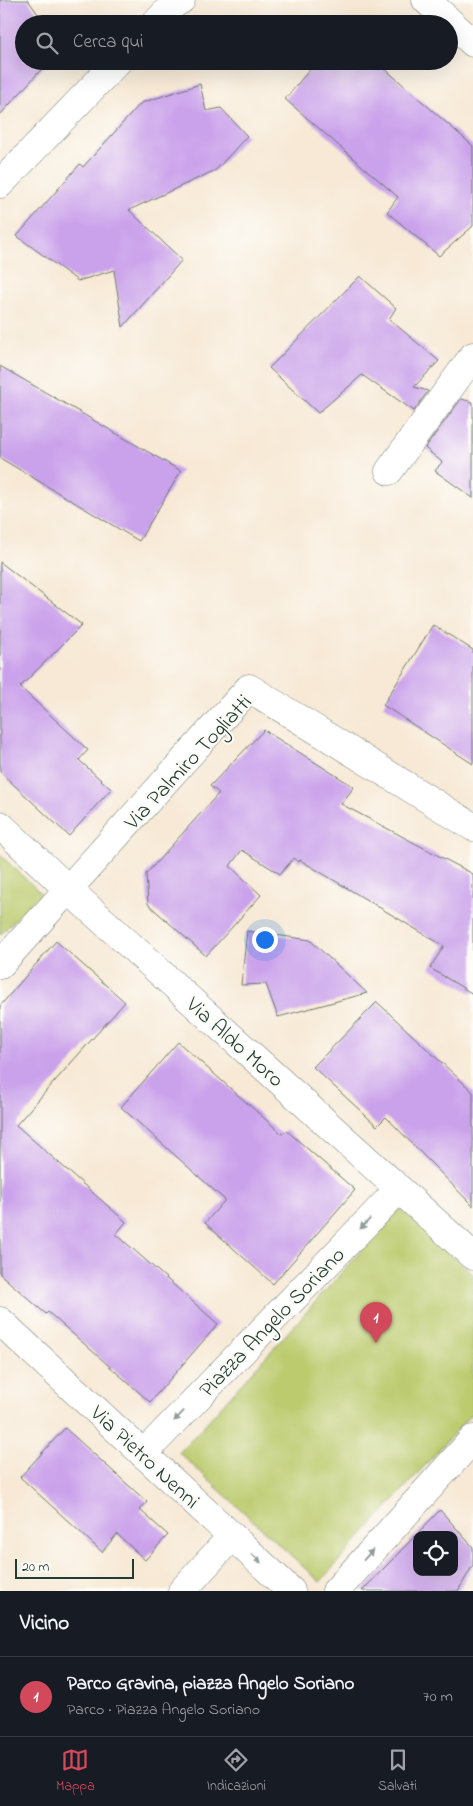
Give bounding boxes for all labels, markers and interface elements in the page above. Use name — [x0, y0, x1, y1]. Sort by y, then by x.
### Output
search box — [15, 15, 458, 70]
icon: search — [33, 29, 61, 57]
text: Cerca qui — [73, 29, 143, 56]
street label: Via Palmiro Togliatti — [117, 688, 261, 839]
your location — [252, 927, 278, 953]
street label: Via Aldo Moro — [177, 990, 290, 1096]
one-way arrow — [359, 1217, 371, 1229]
street label: Piazza Angelo Soriano — [193, 1241, 354, 1406]
pin: 1 — [360, 1302, 392, 1343]
street label: Via Pietro Nenni — [81, 1398, 206, 1517]
one-way arrow — [173, 1410, 185, 1422]
map controls — [413, 1531, 458, 1576]
button: locate — [413, 1531, 458, 1576]
one-way arrow — [363, 1548, 374, 1561]
one-way arrow — [250, 1552, 262, 1564]
scale bar — [15, 1556, 134, 1579]
text: 20 m — [22, 1557, 49, 1578]
text: Vicino — [20, 1609, 69, 1639]
text: Parco Gravina, piazza Angelo Soriano — [67, 1671, 354, 1698]
text: 1 — [33, 1685, 39, 1709]
text: 70 m — [423, 1685, 453, 1709]
text: Parco · Piazza Angelo Soriano — [67, 1698, 260, 1722]
tab: Mappa — [56, 1746, 95, 1797]
tab: Indicazioni — [207, 1746, 266, 1797]
tab: Salvati — [378, 1746, 417, 1797]

